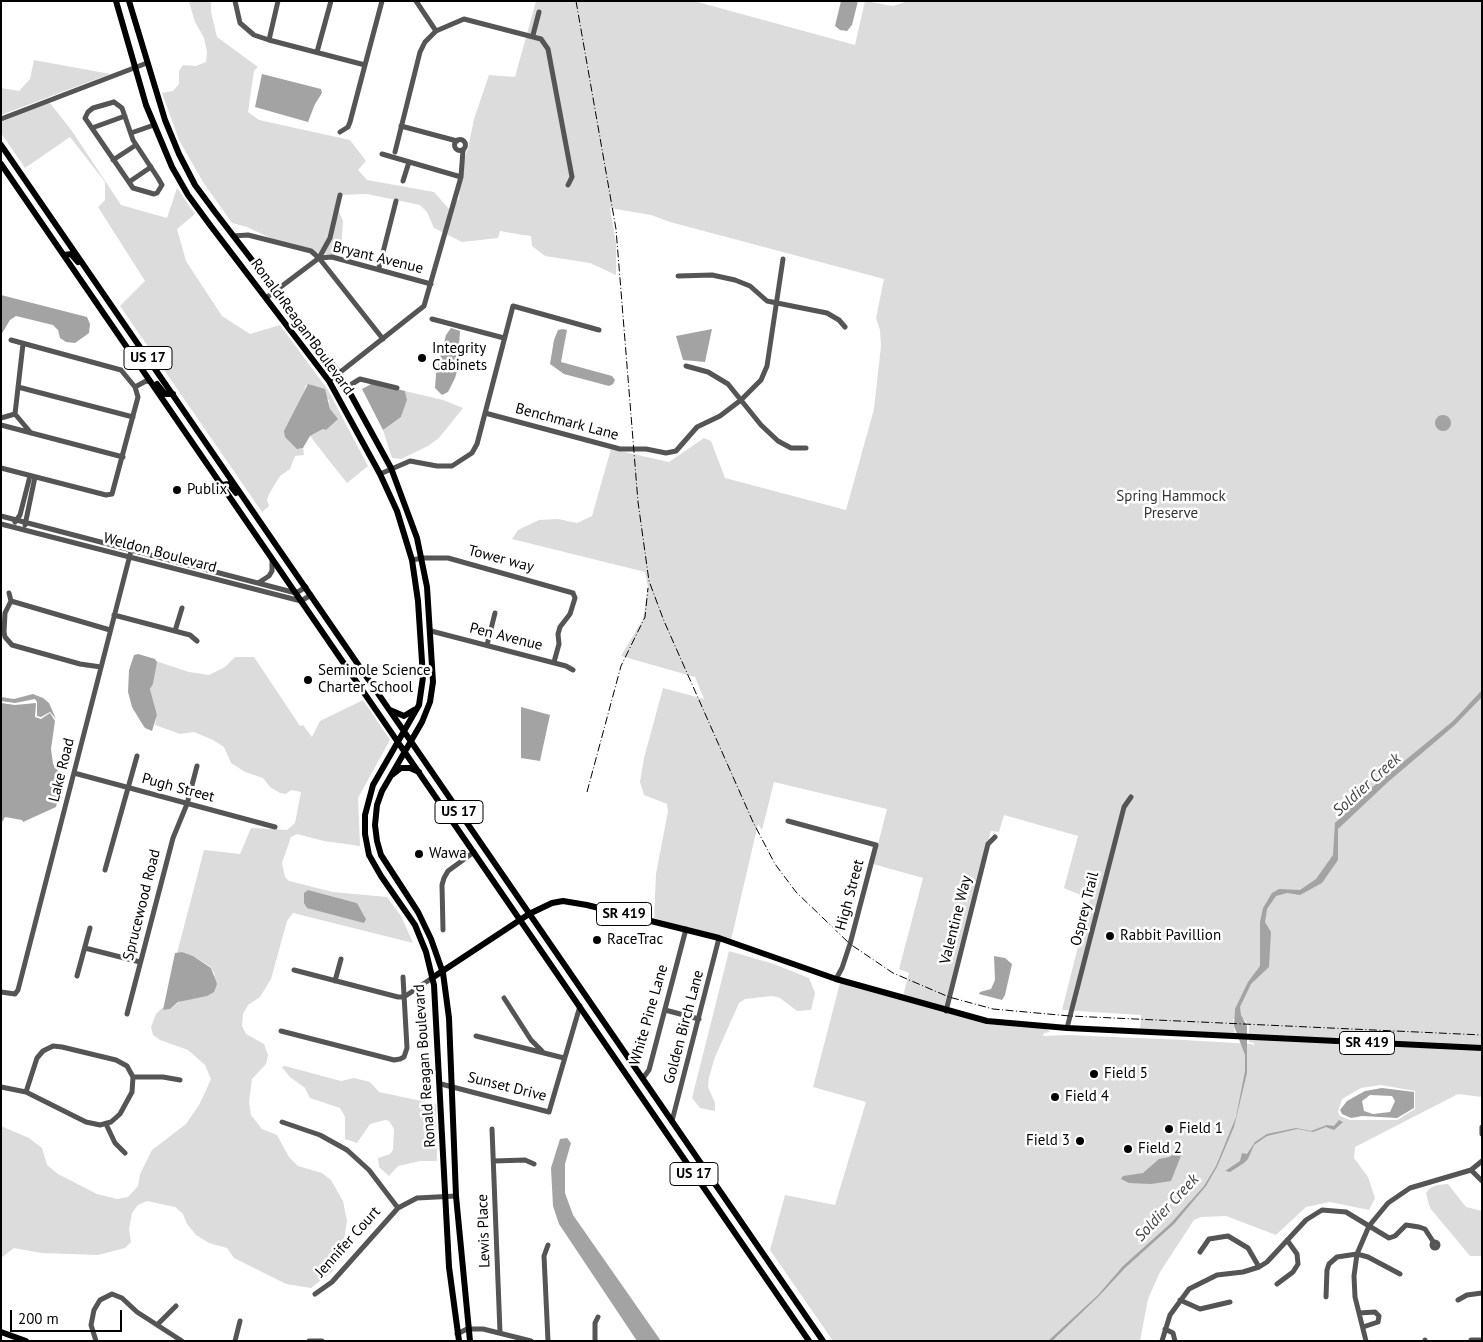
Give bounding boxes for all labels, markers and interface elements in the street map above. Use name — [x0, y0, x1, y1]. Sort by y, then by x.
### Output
street label: Bryant Avenue — [331, 238, 425, 278]
street label: Ronald Reagan Boulevard — [247, 255, 357, 399]
place label: Integrity Cabinets — [432, 340, 487, 375]
road number: US 17 — [124, 346, 172, 369]
marker: Integrity Cabinets — [416, 352, 428, 364]
street label: Benchmark Lane — [513, 400, 621, 444]
place label: Publix — [187, 481, 227, 499]
marker: Publix — [171, 484, 183, 496]
park label: Spring Hammock Preserve — [1116, 488, 1226, 523]
street label: Weldon Boulevard — [101, 529, 219, 577]
street label: Tower way — [466, 542, 536, 576]
street label: Pen Avenue — [468, 619, 544, 655]
place label: Seminole Science Charter School — [318, 662, 431, 697]
marker: Seminole Science Charter School — [302, 674, 314, 686]
street label: Lake Road — [45, 736, 79, 804]
water label: Soldier Creek — [1329, 749, 1405, 821]
street label: Pugh Street — [140, 770, 216, 806]
road number: US 17 — [435, 800, 483, 824]
place label: Wawa — [429, 845, 467, 863]
street label: Sprucewood Road — [119, 848, 165, 962]
marker: Wawa — [413, 848, 425, 860]
street label: High Street — [832, 858, 868, 932]
street label: Osprey Trail — [1067, 870, 1103, 948]
street label: Valentine Way — [936, 874, 976, 966]
road number: SR 419 — [596, 902, 652, 926]
place label: Rabbit Pavillion — [1120, 927, 1221, 945]
marker: Rabbit Pavillion — [1104, 930, 1116, 942]
place label: RaceTrac — [607, 931, 663, 949]
marker: RaceTrac — [591, 934, 603, 946]
street label: White Pine Lane — [626, 962, 672, 1068]
street label: Golden Birch Lane — [660, 968, 708, 1086]
street label: Ronald Reagan Boulevard — [410, 984, 440, 1148]
road number: SR 419 — [1340, 1032, 1394, 1054]
place label: Field 5 — [1104, 1065, 1148, 1083]
street label: Sunset Drive — [466, 1068, 548, 1106]
marker: Field 5 — [1088, 1068, 1100, 1080]
place label: Field 4 — [1065, 1088, 1109, 1106]
marker: Field 4 — [1049, 1091, 1061, 1103]
place label: Field 1 — [1179, 1120, 1223, 1138]
marker: Field 1 — [1163, 1123, 1175, 1135]
place label: Field 3 — [1026, 1132, 1070, 1150]
marker: Field 3 — [1074, 1135, 1086, 1147]
place label: Field 2 — [1138, 1140, 1182, 1158]
marker: Field 2 — [1122, 1143, 1134, 1155]
road number: US 17 — [670, 1162, 718, 1186]
water label: Soldier Creek — [1131, 1170, 1203, 1246]
street label: Lewis Place — [474, 1194, 494, 1268]
street label: Jennifer Court — [312, 1203, 384, 1281]
scale bar — [12, 1300, 125, 1332]
text: 200 m — [18, 1309, 59, 1328]

